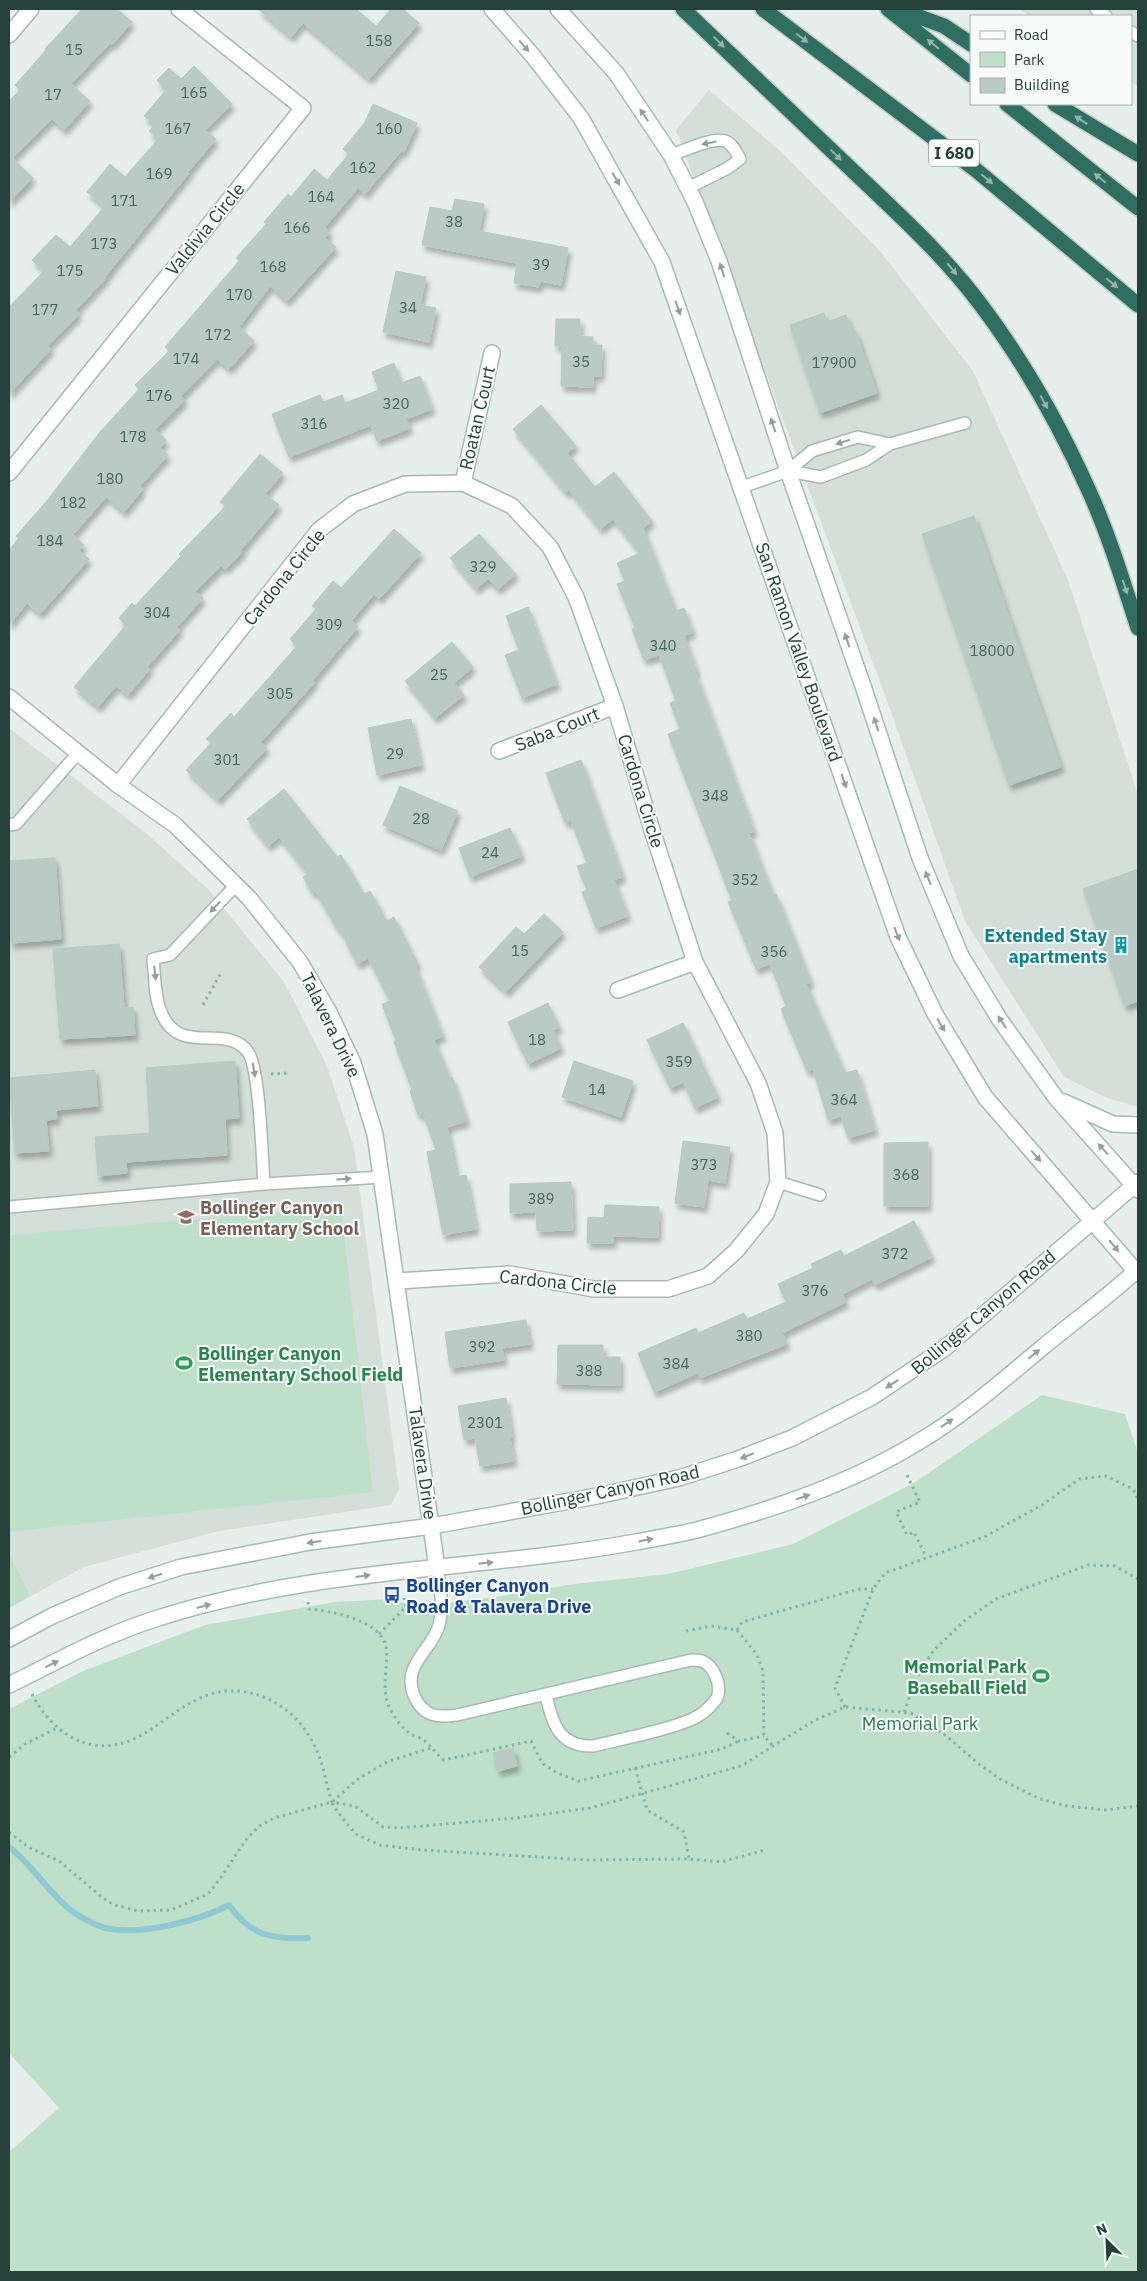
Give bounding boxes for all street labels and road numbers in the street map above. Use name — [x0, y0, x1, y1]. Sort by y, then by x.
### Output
road number: I 680 — [929, 140, 979, 167]
street label: Valdivia Circle — [160, 178, 250, 280]
street label: Roatan Court — [454, 364, 500, 472]
street label: Cardona Circle — [238, 524, 330, 630]
street label: San Ramon Valley Boulevard — [751, 539, 847, 765]
street label: Saba Court — [511, 702, 603, 756]
street label: Cardona Circle — [613, 731, 669, 851]
street label: Talavera Drive — [296, 969, 366, 1081]
street label: Bollinger Canyon Road — [906, 1245, 1060, 1379]
street label: Cardona Circle — [498, 1264, 618, 1300]
street label: Talavera Drive — [404, 1405, 442, 1521]
street label: Bollinger Canyon Road — [519, 1460, 701, 1520]

